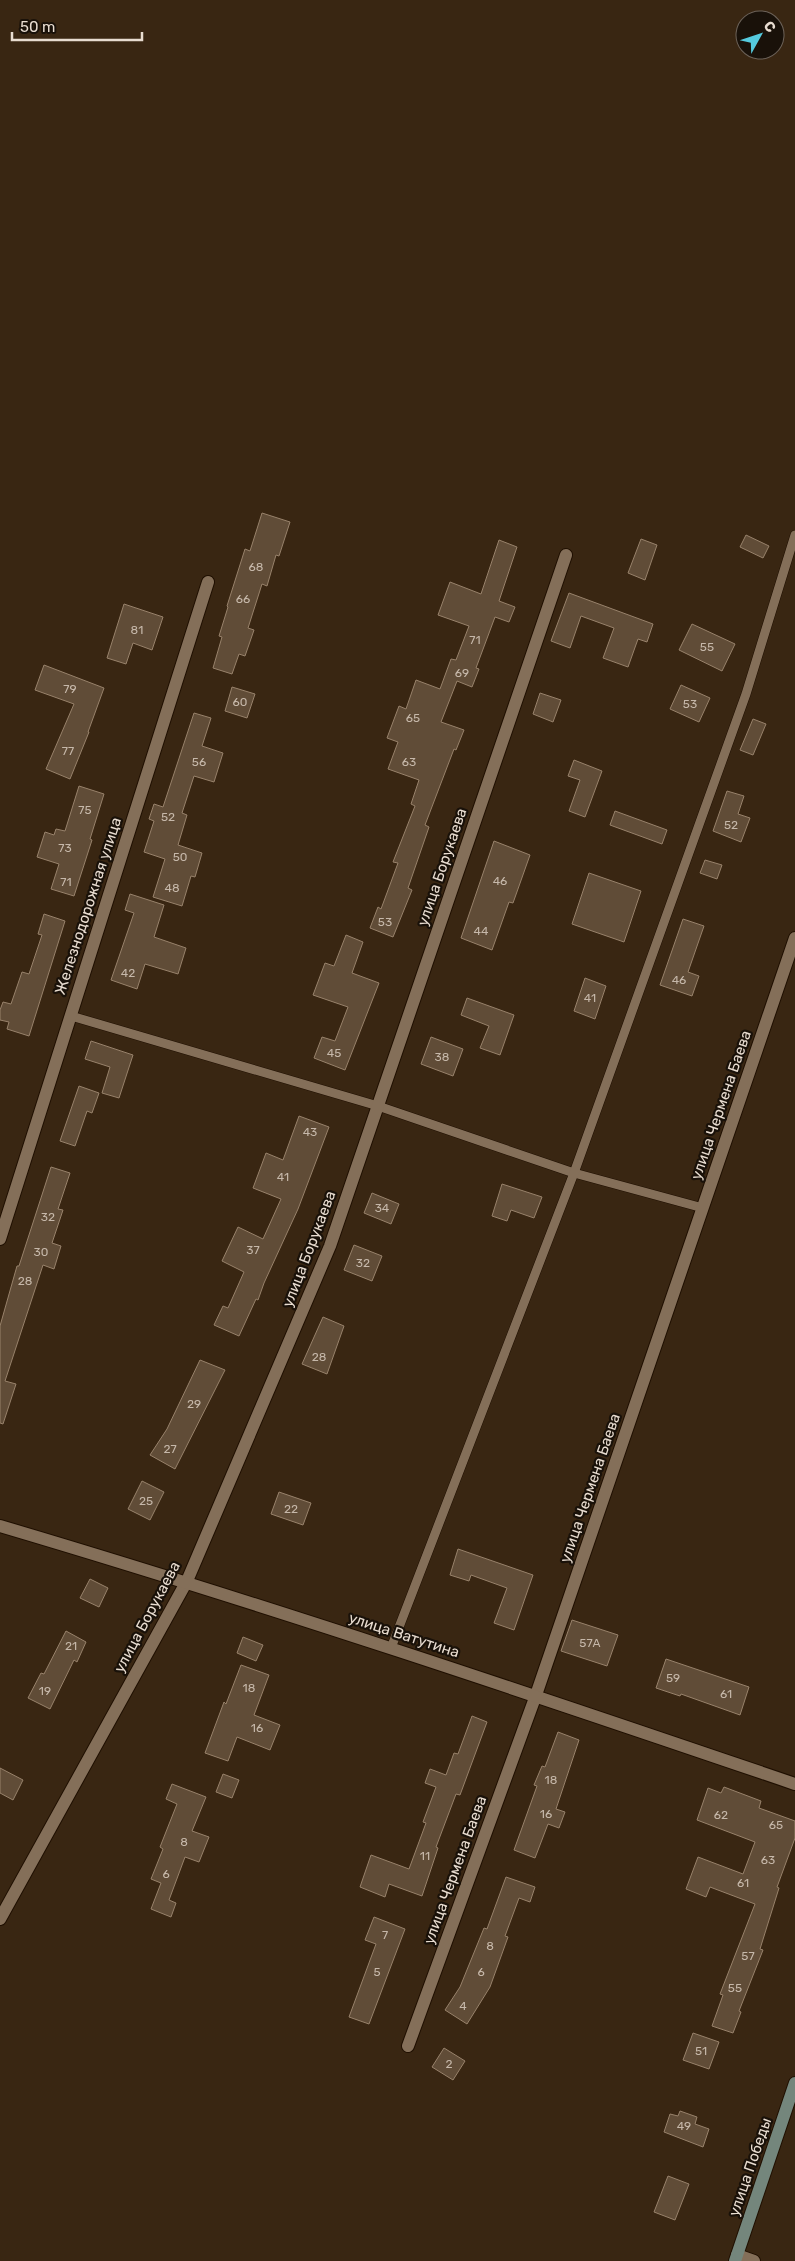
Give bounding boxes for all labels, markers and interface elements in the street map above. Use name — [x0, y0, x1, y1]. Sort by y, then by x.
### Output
scale bar — [12, 10, 142, 42]
north arrow — [735, 10, 785, 60]
text: 50 m — [20, 18, 55, 36]
text: С — [760, 18, 779, 36]
house number: 68 — [249, 560, 263, 574]
house number: 66 — [236, 592, 250, 606]
house number: 81 — [131, 623, 143, 637]
house number: 71 — [469, 633, 481, 647]
house number: 55 — [700, 640, 714, 654]
house number: 69 — [455, 666, 469, 680]
house number: 79 — [63, 682, 77, 696]
house number: 60 — [233, 695, 247, 709]
house number: 53 — [683, 697, 697, 711]
house number: 65 — [406, 711, 420, 725]
house number: 77 — [62, 744, 74, 758]
house number: 56 — [192, 755, 206, 769]
house number: 63 — [402, 755, 416, 769]
house number: 75 — [78, 803, 92, 817]
street label: улица Борукаева — [413, 806, 471, 928]
house number: 52 — [161, 810, 175, 824]
street label: Железнодорожная улица — [51, 815, 125, 997]
house number: 52 — [724, 818, 738, 832]
house number: 73 — [58, 841, 72, 855]
house number: 50 — [173, 850, 187, 864]
house number: 46 — [493, 874, 507, 888]
house number: 71 — [60, 875, 72, 889]
house number: 48 — [164, 881, 180, 895]
house number: 53 — [378, 915, 392, 929]
house number: 44 — [474, 924, 489, 938]
house number: 42 — [121, 966, 135, 980]
house number: 46 — [672, 973, 686, 987]
house number: 41 — [584, 991, 596, 1005]
street label: улица Чермена Баева — [687, 1028, 755, 1182]
house number: 45 — [327, 1046, 341, 1060]
house number: 38 — [435, 1050, 449, 1064]
house number: 43 — [303, 1125, 317, 1139]
house number: 41 — [277, 1170, 289, 1184]
street label: улица Борукаева — [279, 1188, 339, 1310]
house number: 34 — [375, 1201, 390, 1215]
house number: 32 — [41, 1210, 55, 1224]
house number: 37 — [246, 1243, 260, 1257]
house number: 30 — [34, 1245, 48, 1259]
house number: 32 — [356, 1256, 370, 1270]
house number: 28 — [18, 1274, 32, 1288]
house number: 28 — [312, 1350, 326, 1364]
house number: 29 — [187, 1397, 201, 1411]
street label: улица Чермена Баева — [556, 1411, 624, 1565]
house number: 27 — [163, 1442, 177, 1456]
house number: 25 — [139, 1494, 153, 1508]
house number: 22 — [284, 1502, 298, 1516]
street label: улица Борукаева — [110, 1558, 184, 1676]
street label: улица Ватутина — [346, 1609, 462, 1661]
house number: 57А — [579, 1636, 601, 1650]
house number: 21 — [65, 1639, 77, 1653]
house number: 59 — [666, 1671, 680, 1685]
house number: 18 — [243, 1681, 255, 1695]
house number: 19 — [39, 1684, 51, 1698]
house number: 61 — [720, 1687, 732, 1701]
house number: 16 — [251, 1721, 263, 1735]
house number: 18 — [545, 1773, 557, 1787]
street label: улица Чермена Баева — [420, 1793, 490, 1947]
house number: 16 — [540, 1807, 552, 1821]
house number: 62 — [714, 1808, 728, 1822]
house number: 65 — [769, 1818, 783, 1832]
house number: 8 — [180, 1835, 188, 1849]
house number: 11 — [420, 1849, 430, 1863]
house number: 63 — [761, 1853, 775, 1867]
house number: 6 — [162, 1867, 170, 1881]
house number: 61 — [737, 1876, 749, 1890]
house number: 7 — [382, 1928, 388, 1942]
house number: 8 — [486, 1939, 494, 1953]
house number: 57 — [741, 1949, 755, 1963]
house number: 5 — [373, 1965, 381, 1979]
house number: 6 — [477, 1965, 485, 1979]
house number: 55 — [728, 1981, 742, 1995]
house number: 4 — [459, 1999, 467, 2013]
house number: 51 — [695, 2044, 707, 2058]
house number: 2 — [445, 2057, 453, 2071]
street label: улица Победы — [725, 2115, 775, 2219]
house number: 49 — [677, 2119, 691, 2133]

